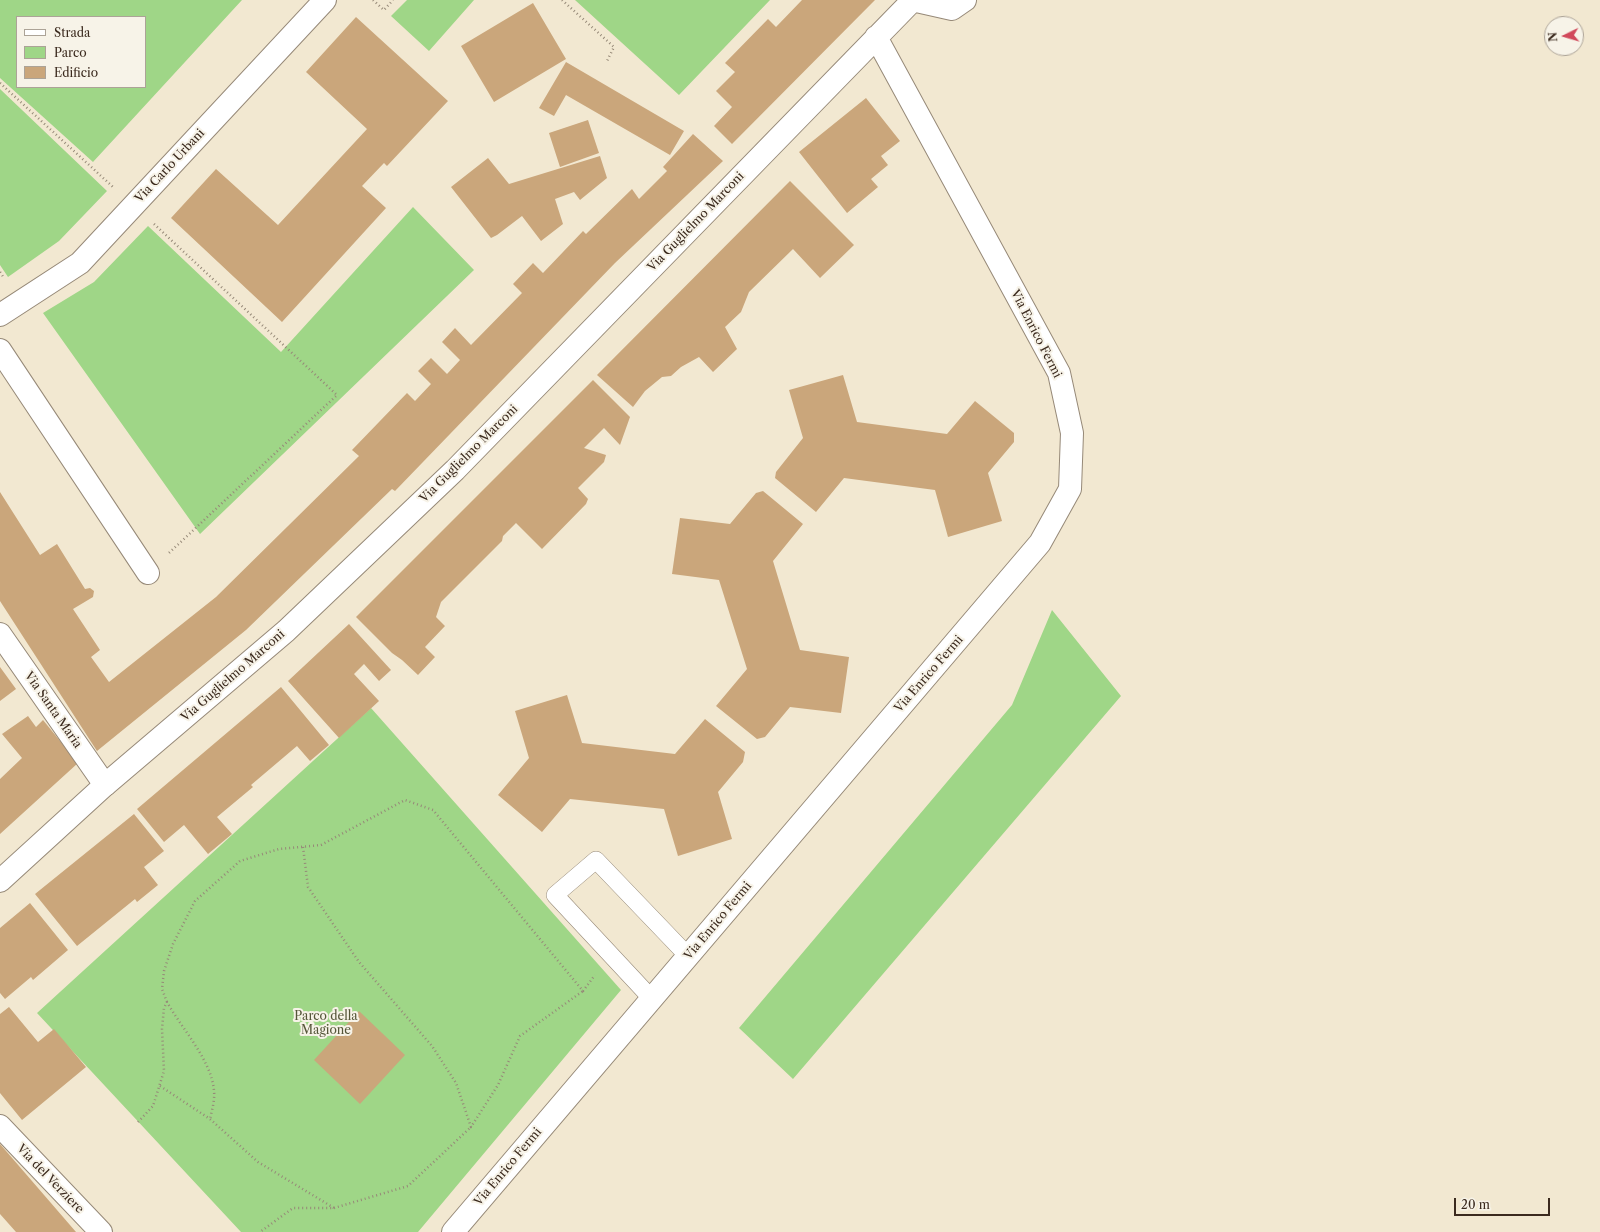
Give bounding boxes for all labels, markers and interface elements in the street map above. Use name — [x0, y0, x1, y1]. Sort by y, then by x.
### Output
legend — [16, 16, 146, 88]
north arrow — [1544, 16, 1584, 56]
text: Strada — [54, 25, 90, 40]
text: N — [1546, 32, 1560, 42]
text: Parco — [54, 45, 87, 60]
text: Edificio — [54, 65, 98, 80]
street label: Via Carlo Urbani — [132, 126, 208, 206]
street label: Via Guglielmo Marconi — [645, 169, 747, 275]
street label: Via Enrico Fermi — [1008, 287, 1064, 381]
street label: Via Guglielmo Marconi — [417, 402, 521, 506]
street label: Via Guglielmo Marconi — [178, 627, 288, 725]
street label: Via Enrico Fermi — [892, 633, 966, 715]
street label: Via Santa Maria — [21, 669, 85, 751]
street label: Via Enrico Fermi — [681, 879, 755, 963]
park label: Parco della Magione — [294, 1010, 358, 1038]
street label: Via Enrico Fermi — [471, 1125, 545, 1209]
street label: Via del Verziere — [14, 1142, 86, 1216]
scale bar — [1456, 1190, 1552, 1216]
text: 20 m — [1461, 1197, 1490, 1212]

